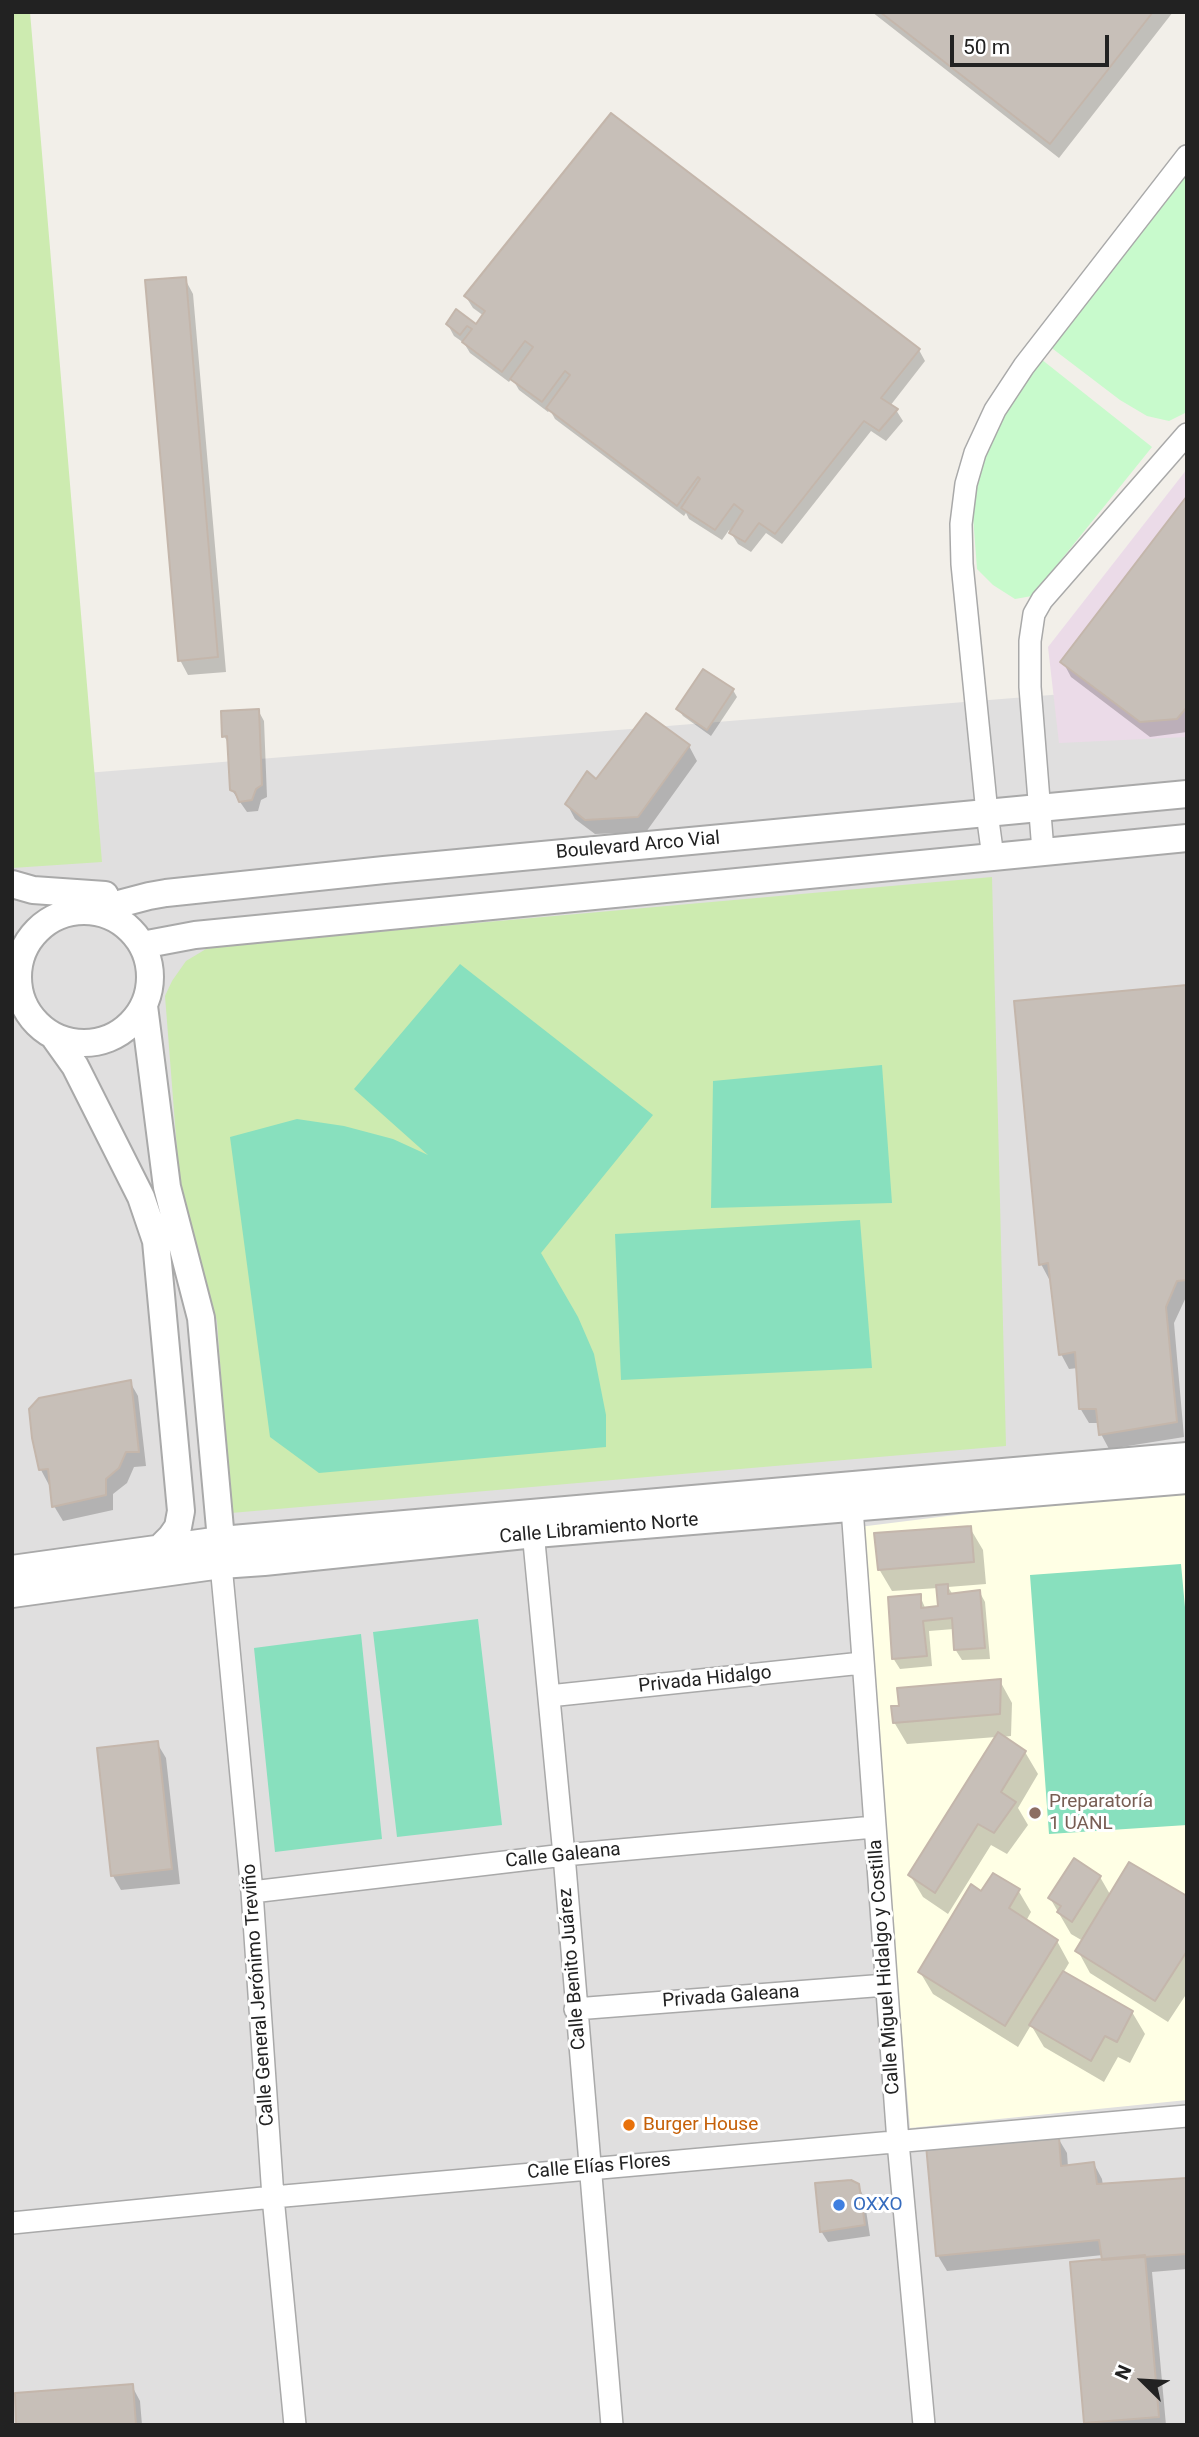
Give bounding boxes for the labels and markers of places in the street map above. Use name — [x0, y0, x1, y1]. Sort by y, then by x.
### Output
place label: Preparatoría 1 UANL — [1049, 1791, 1153, 1835]
marker: Preparatoría 1 UANL — [1027, 1805, 1043, 1821]
place label: Burger House — [643, 2114, 758, 2136]
marker: Burger House — [621, 2117, 637, 2133]
place label: OXXO — [853, 2194, 903, 2216]
marker: OXXO — [831, 2197, 847, 2213]

